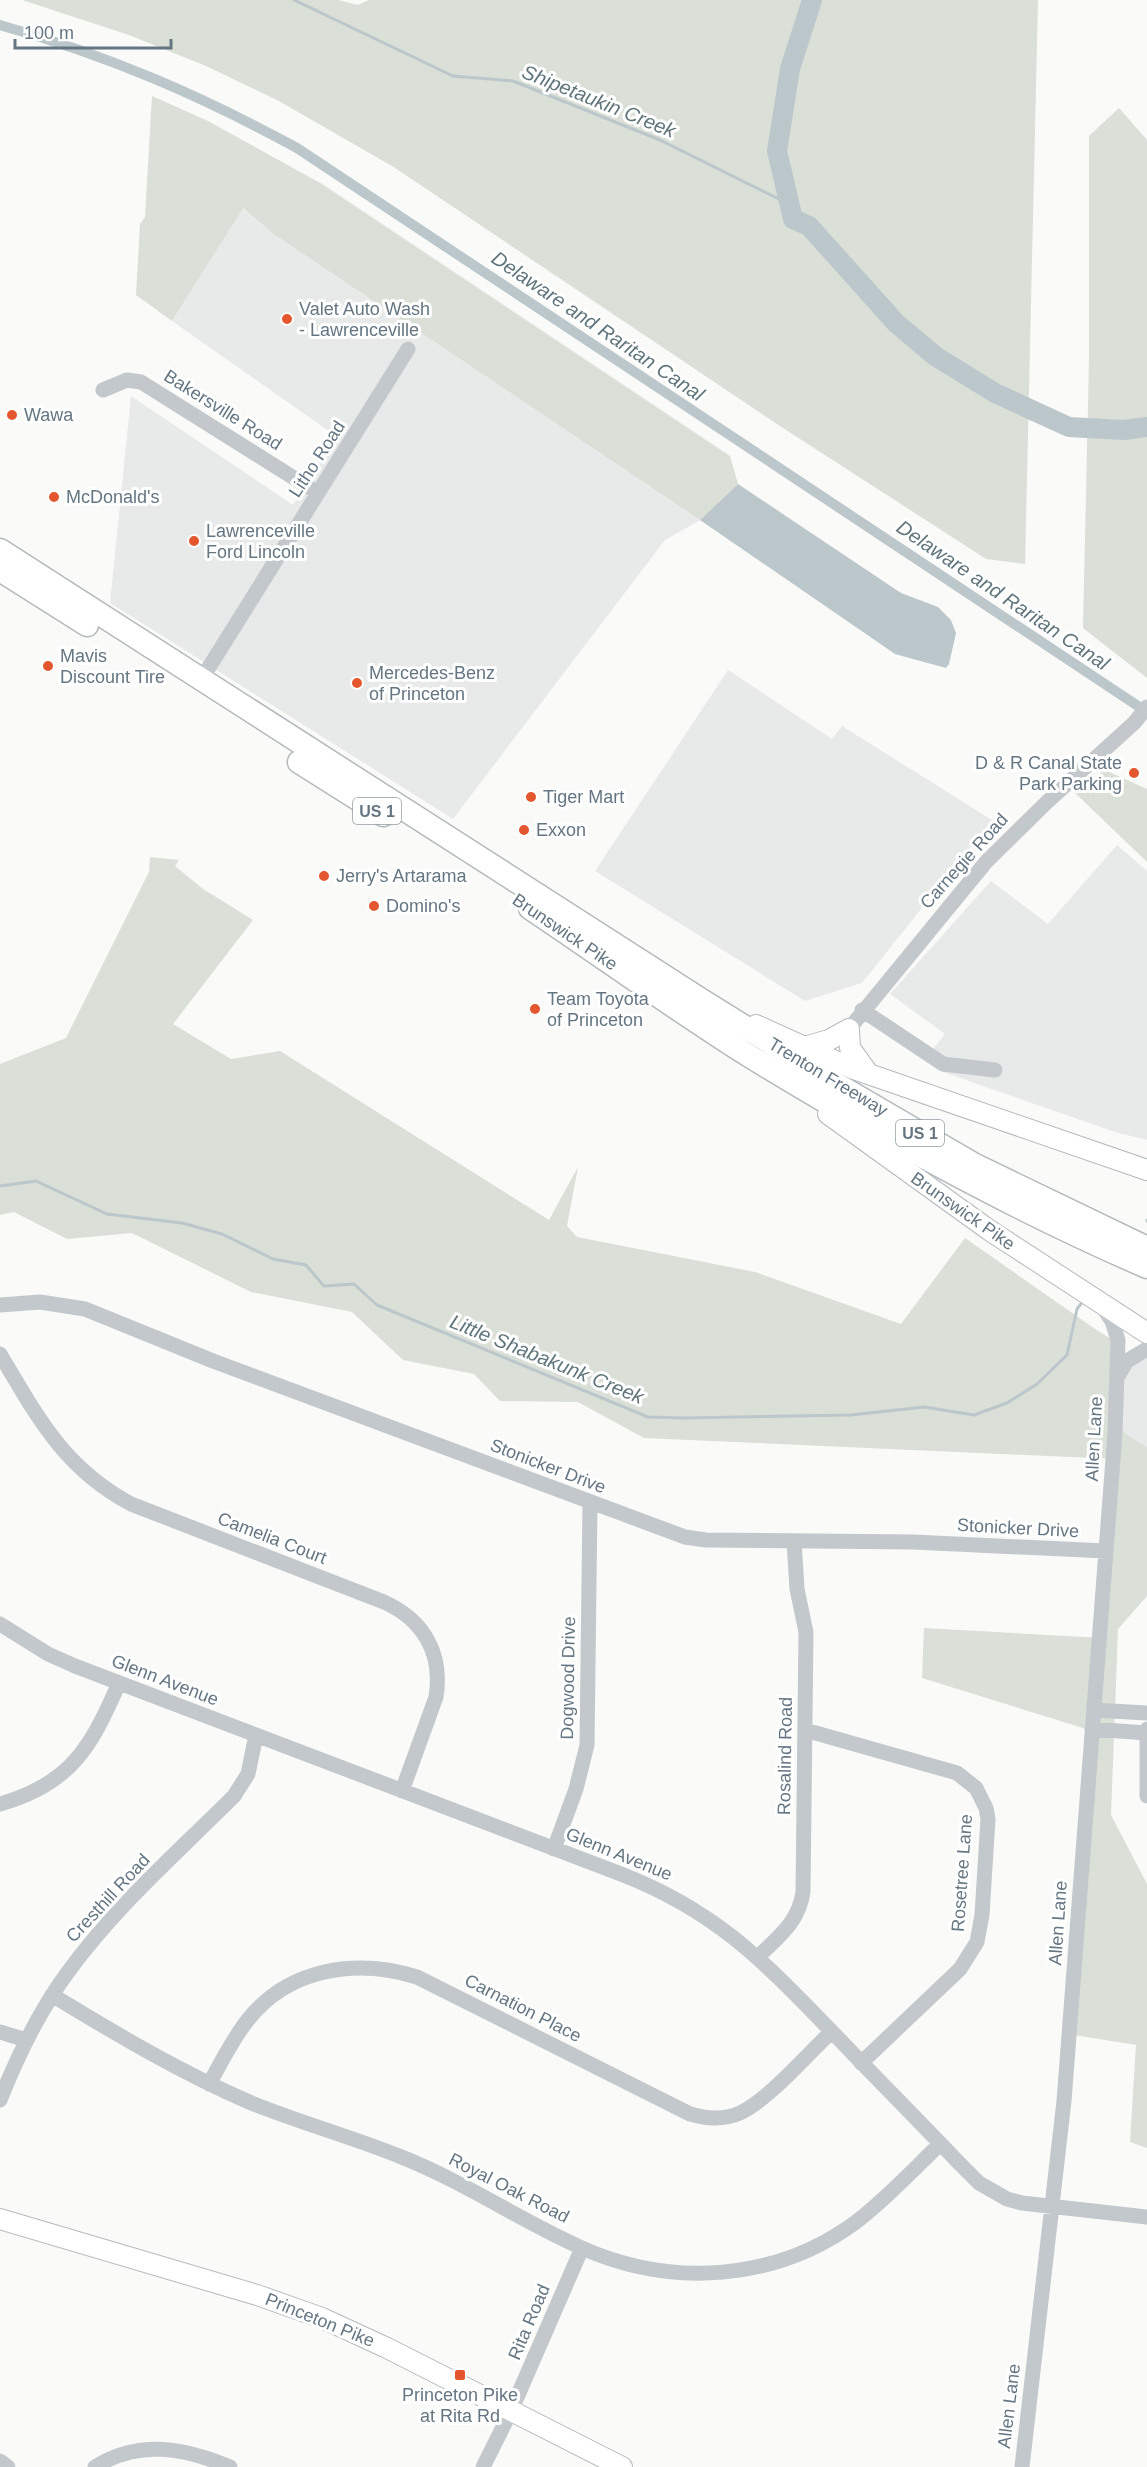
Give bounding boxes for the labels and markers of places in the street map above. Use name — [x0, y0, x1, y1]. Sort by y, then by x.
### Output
place label: Valet Auto Wash - Lawrenceville — [299, 299, 430, 340]
marker: Valet Auto Wash - Lawrenceville — [280, 312, 294, 326]
place label: Wawa — [24, 405, 74, 425]
marker: Wawa — [5, 408, 19, 422]
place label: McDonald's — [66, 487, 159, 507]
marker: McDonald's — [47, 490, 61, 504]
place label: Lawrenceville Ford Lincoln — [206, 521, 315, 562]
marker: Lawrenceville Ford Lincoln — [187, 534, 201, 548]
place label: Mavis Discount Tire — [60, 646, 165, 687]
marker: Mavis Discount Tire — [41, 659, 55, 673]
place label: Mercedes-Benz of Princeton — [369, 663, 495, 704]
marker: Mercedes-Benz of Princeton — [350, 676, 364, 690]
place label: D & R Canal State Park Parking — [975, 753, 1122, 794]
marker: D & R Canal State Park Parking — [1127, 766, 1141, 780]
place label: Tiger Mart — [543, 787, 624, 807]
marker: Tiger Mart — [524, 790, 538, 804]
place label: Exxon — [536, 820, 586, 840]
marker: Exxon — [517, 823, 531, 837]
place label: Jerry's Artarama — [336, 866, 467, 886]
marker: Jerry's Artarama — [317, 869, 331, 883]
place label: Domino's — [386, 896, 460, 916]
marker: Domino's — [367, 899, 381, 913]
place label: Team Toyota of Princeton — [547, 989, 650, 1030]
marker: Team Toyota of Princeton — [528, 1002, 542, 1016]
marker: Princeton Pike at Rita Rd — [453, 2368, 467, 2382]
place label: Princeton Pike at Rita Rd — [402, 2385, 518, 2426]

